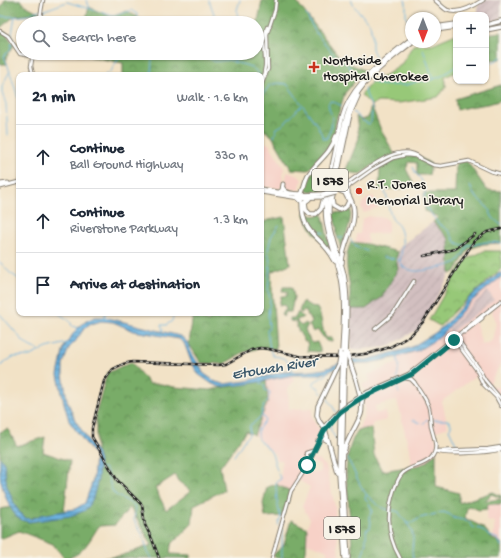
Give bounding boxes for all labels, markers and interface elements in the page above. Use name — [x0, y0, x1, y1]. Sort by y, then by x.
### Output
north arrow — [405, 12, 441, 48]
map controls — [453, 12, 489, 84]
button: + — [453, 12, 489, 48]
search box — [16, 16, 264, 60]
icon: search — [30, 27, 52, 49]
text: Search here — [62, 29, 136, 47]
button: − — [453, 48, 489, 84]
place label: Northside Hospital Cherokee — [323, 53, 429, 86]
marker: Northside Hospital Cherokee — [308, 61, 320, 73]
text: 21 min — [32, 88, 75, 108]
text: Walk · 1.6 km — [177, 91, 248, 106]
text: Continue — [70, 140, 124, 158]
icon: ahead — [32, 146, 54, 168]
text: 330 m — [215, 149, 248, 164]
text: Ball Ground Highway — [70, 158, 184, 173]
road number: I 575 — [312, 169, 348, 191]
place label: R.T. Jones Memorial Library — [367, 177, 464, 210]
marker: R.T. Jones Memorial Library — [354, 186, 364, 196]
text: Continue — [70, 204, 124, 222]
icon: ahead — [32, 210, 54, 232]
text: 1.3 km — [214, 213, 248, 228]
text: Riverstone Parkway — [70, 222, 178, 237]
icon: arrive — [32, 274, 54, 296]
text: Arrive at destination — [70, 276, 200, 294]
route end — [445, 331, 463, 349]
water label: Etowah River — [231, 353, 321, 385]
route start — [298, 456, 316, 474]
road number: I 575 — [324, 517, 360, 539]

